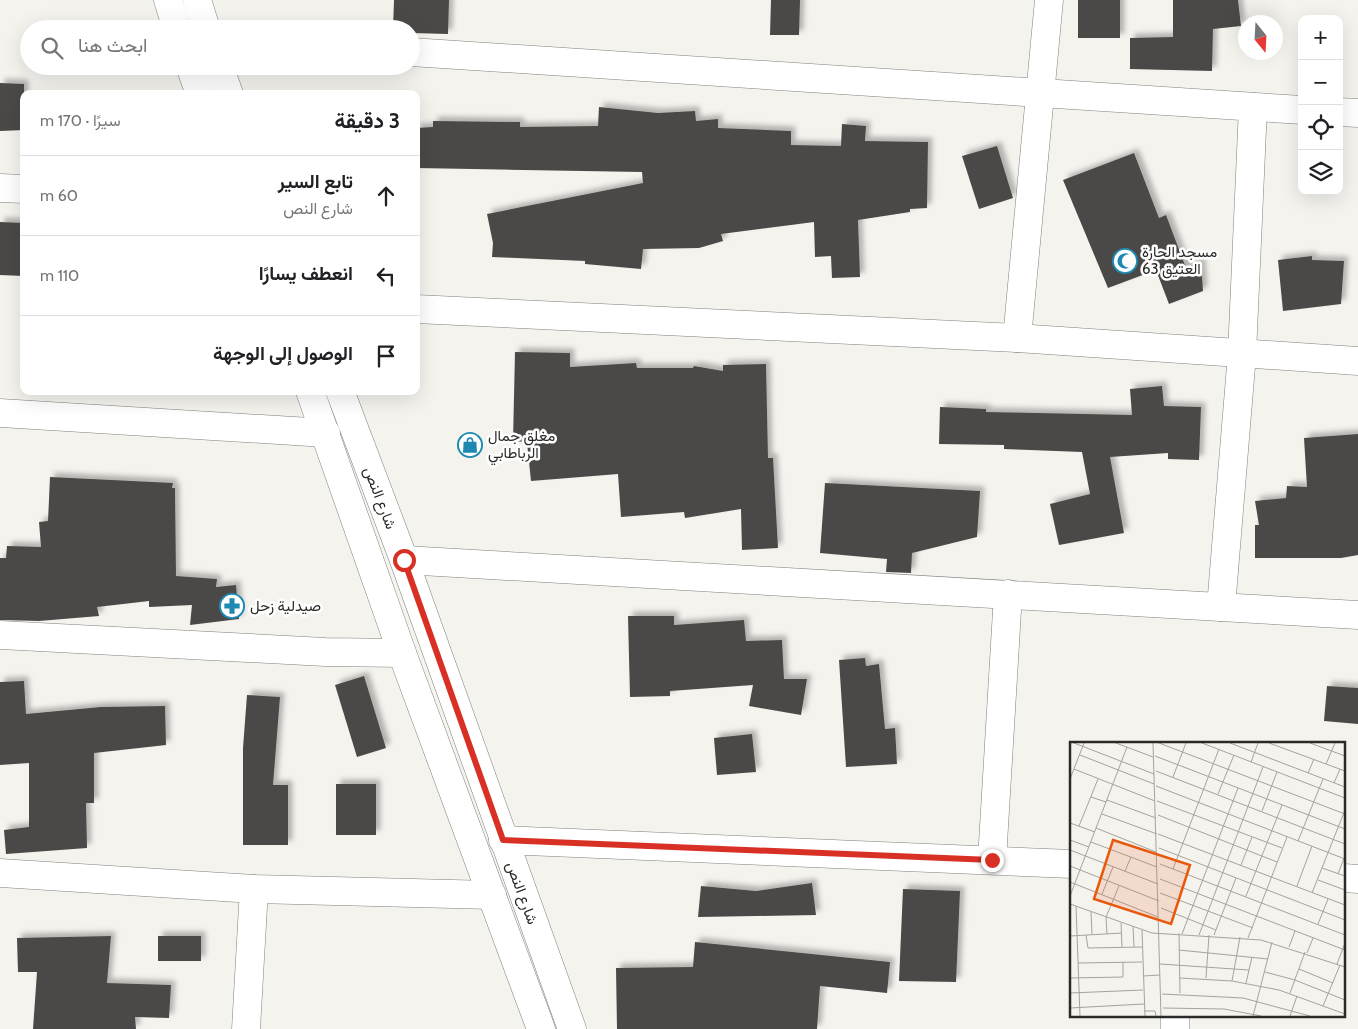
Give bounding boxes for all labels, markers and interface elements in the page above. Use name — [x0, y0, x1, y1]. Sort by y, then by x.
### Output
north arrow — [1238, 15, 1283, 60]
map controls — [1298, 15, 1343, 195]
button: + — [1298, 15, 1343, 60]
search box — [20, 20, 420, 75]
icon: search — [38, 34, 66, 62]
text: ابحث هنا — [78, 34, 147, 57]
button: − — [1298, 60, 1343, 105]
button: locate — [1298, 105, 1343, 150]
text: 3 دقيقة — [334, 108, 400, 133]
text: سيرًا · 170 m — [40, 111, 121, 130]
button: layers — [1298, 150, 1343, 195]
text: تابع السير — [278, 170, 353, 193]
icon: ahead — [372, 182, 400, 210]
text: 60 m — [40, 186, 78, 205]
text: شارع النص — [283, 199, 353, 218]
place label: مسجد الحارة 63 العتيق — [1142, 243, 1217, 279]
mosque icon: مسجد الحارة 63 العتيق — [1112, 248, 1138, 274]
text: انعطف يسارًا — [259, 262, 353, 285]
icon: left — [372, 262, 400, 290]
text: 110 m — [40, 266, 79, 285]
text: الوصول إلى الوجهة — [213, 342, 353, 365]
icon: arrive — [372, 342, 400, 370]
place label: مغلق جمال الرباطابي — [488, 427, 555, 466]
shop icon: مغلق جمال الرباطابي — [457, 432, 483, 458]
street label: شارع النص — [358, 464, 400, 533]
route start — [393, 549, 416, 572]
pharmacy icon: صيدلية زحل — [219, 593, 245, 619]
place label: صيدلية زحل — [250, 597, 321, 615]
inset map — [1070, 742, 1346, 1016]
route end — [981, 849, 1004, 872]
street label: شارع النص — [500, 859, 542, 928]

